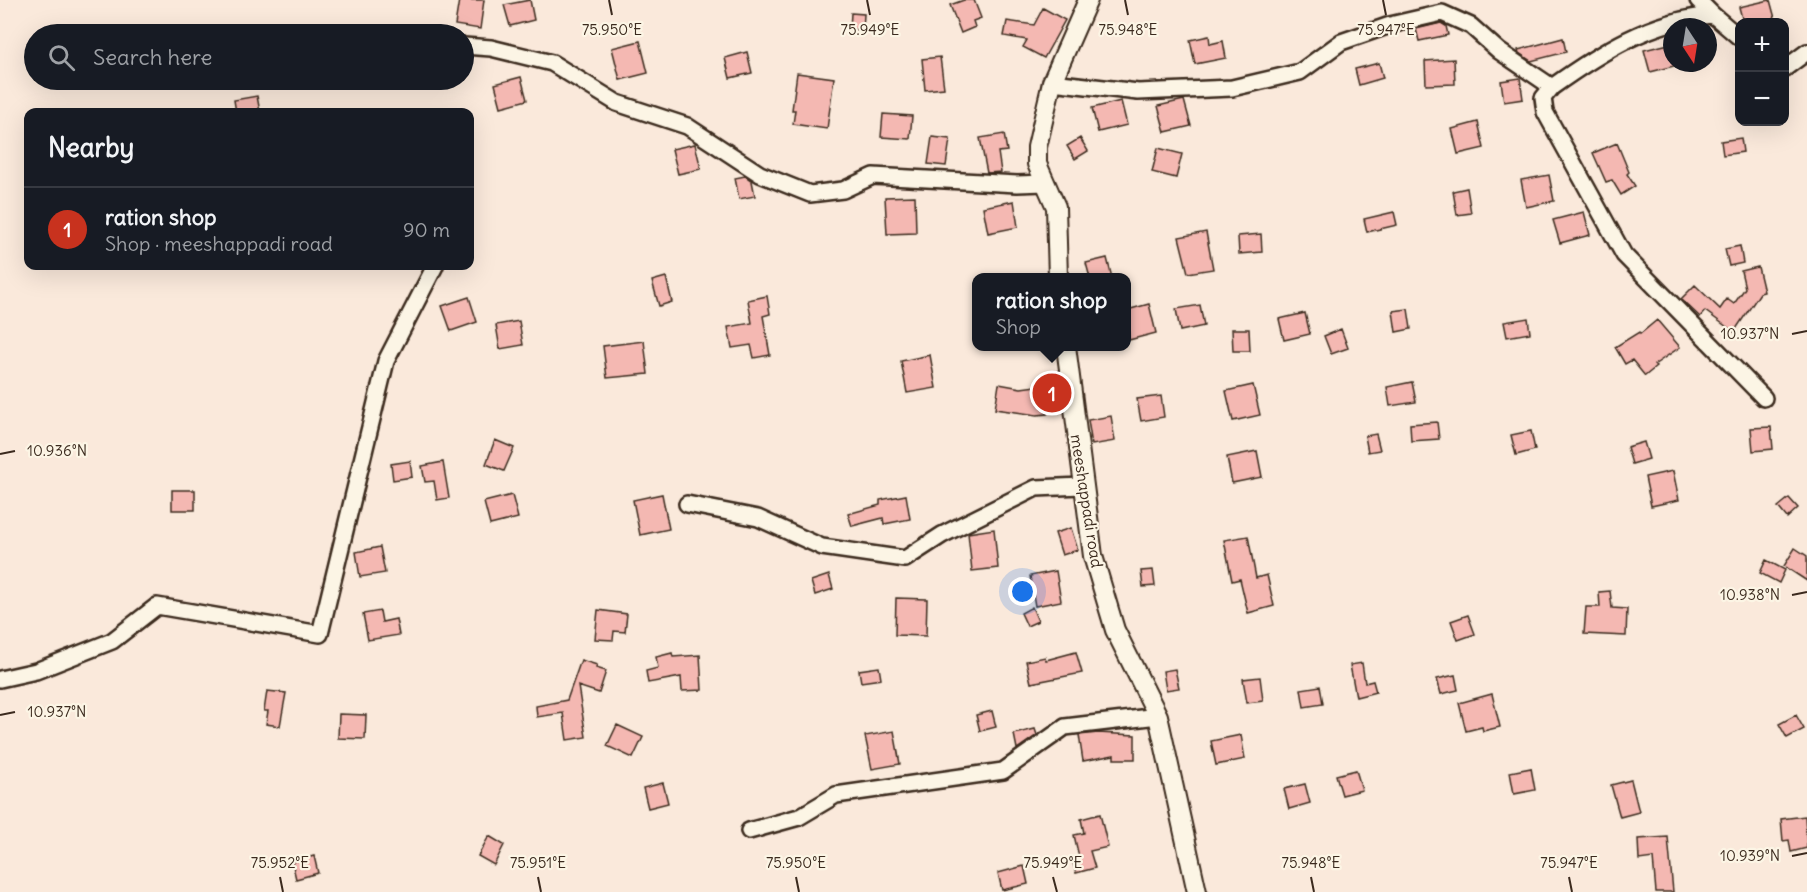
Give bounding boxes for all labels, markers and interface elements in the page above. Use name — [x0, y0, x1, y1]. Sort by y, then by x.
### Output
north arrow — [1663, 18, 1717, 72]
map controls — [1735, 18, 1789, 126]
button: + — [1735, 18, 1789, 72]
text: 75.950°E — [582, 20, 642, 39]
text: 75.949°E — [841, 20, 900, 39]
text: 75.948°E — [1099, 20, 1158, 39]
text: 75.947°E — [1357, 20, 1415, 39]
search box — [24, 24, 474, 90]
icon: search — [45, 41, 78, 74]
text: Search here — [93, 43, 212, 71]
button: − — [1735, 72, 1789, 126]
text: Nearby — [48, 131, 134, 164]
text: ration shop — [105, 203, 217, 231]
text: 1 — [64, 217, 71, 242]
text: 90 m — [403, 217, 450, 242]
text: Shop · meeshappadi road — [105, 231, 333, 256]
popup — [972, 273, 1131, 351]
text: ration shop — [996, 286, 1107, 314]
text: Shop — [996, 314, 1041, 339]
text: 10.937°N — [1721, 324, 1779, 343]
pin: 1 — [1032, 370, 1072, 416]
street label: meeshappadi road — [1067, 433, 1107, 569]
text: 10.936°N — [27, 441, 87, 460]
your location — [1008, 577, 1037, 606]
text: 10.938°N — [1720, 585, 1780, 604]
text: 10.937°N — [28, 702, 86, 721]
text: 10.939°N — [1720, 846, 1780, 865]
text: 75.952°E — [251, 853, 309, 872]
text: 75.951°E — [510, 853, 566, 872]
text: 75.950°E — [766, 853, 826, 872]
text: 75.949°E — [1024, 853, 1083, 872]
text: 75.948°E — [1282, 853, 1341, 872]
text: 75.947°E — [1540, 853, 1598, 872]

